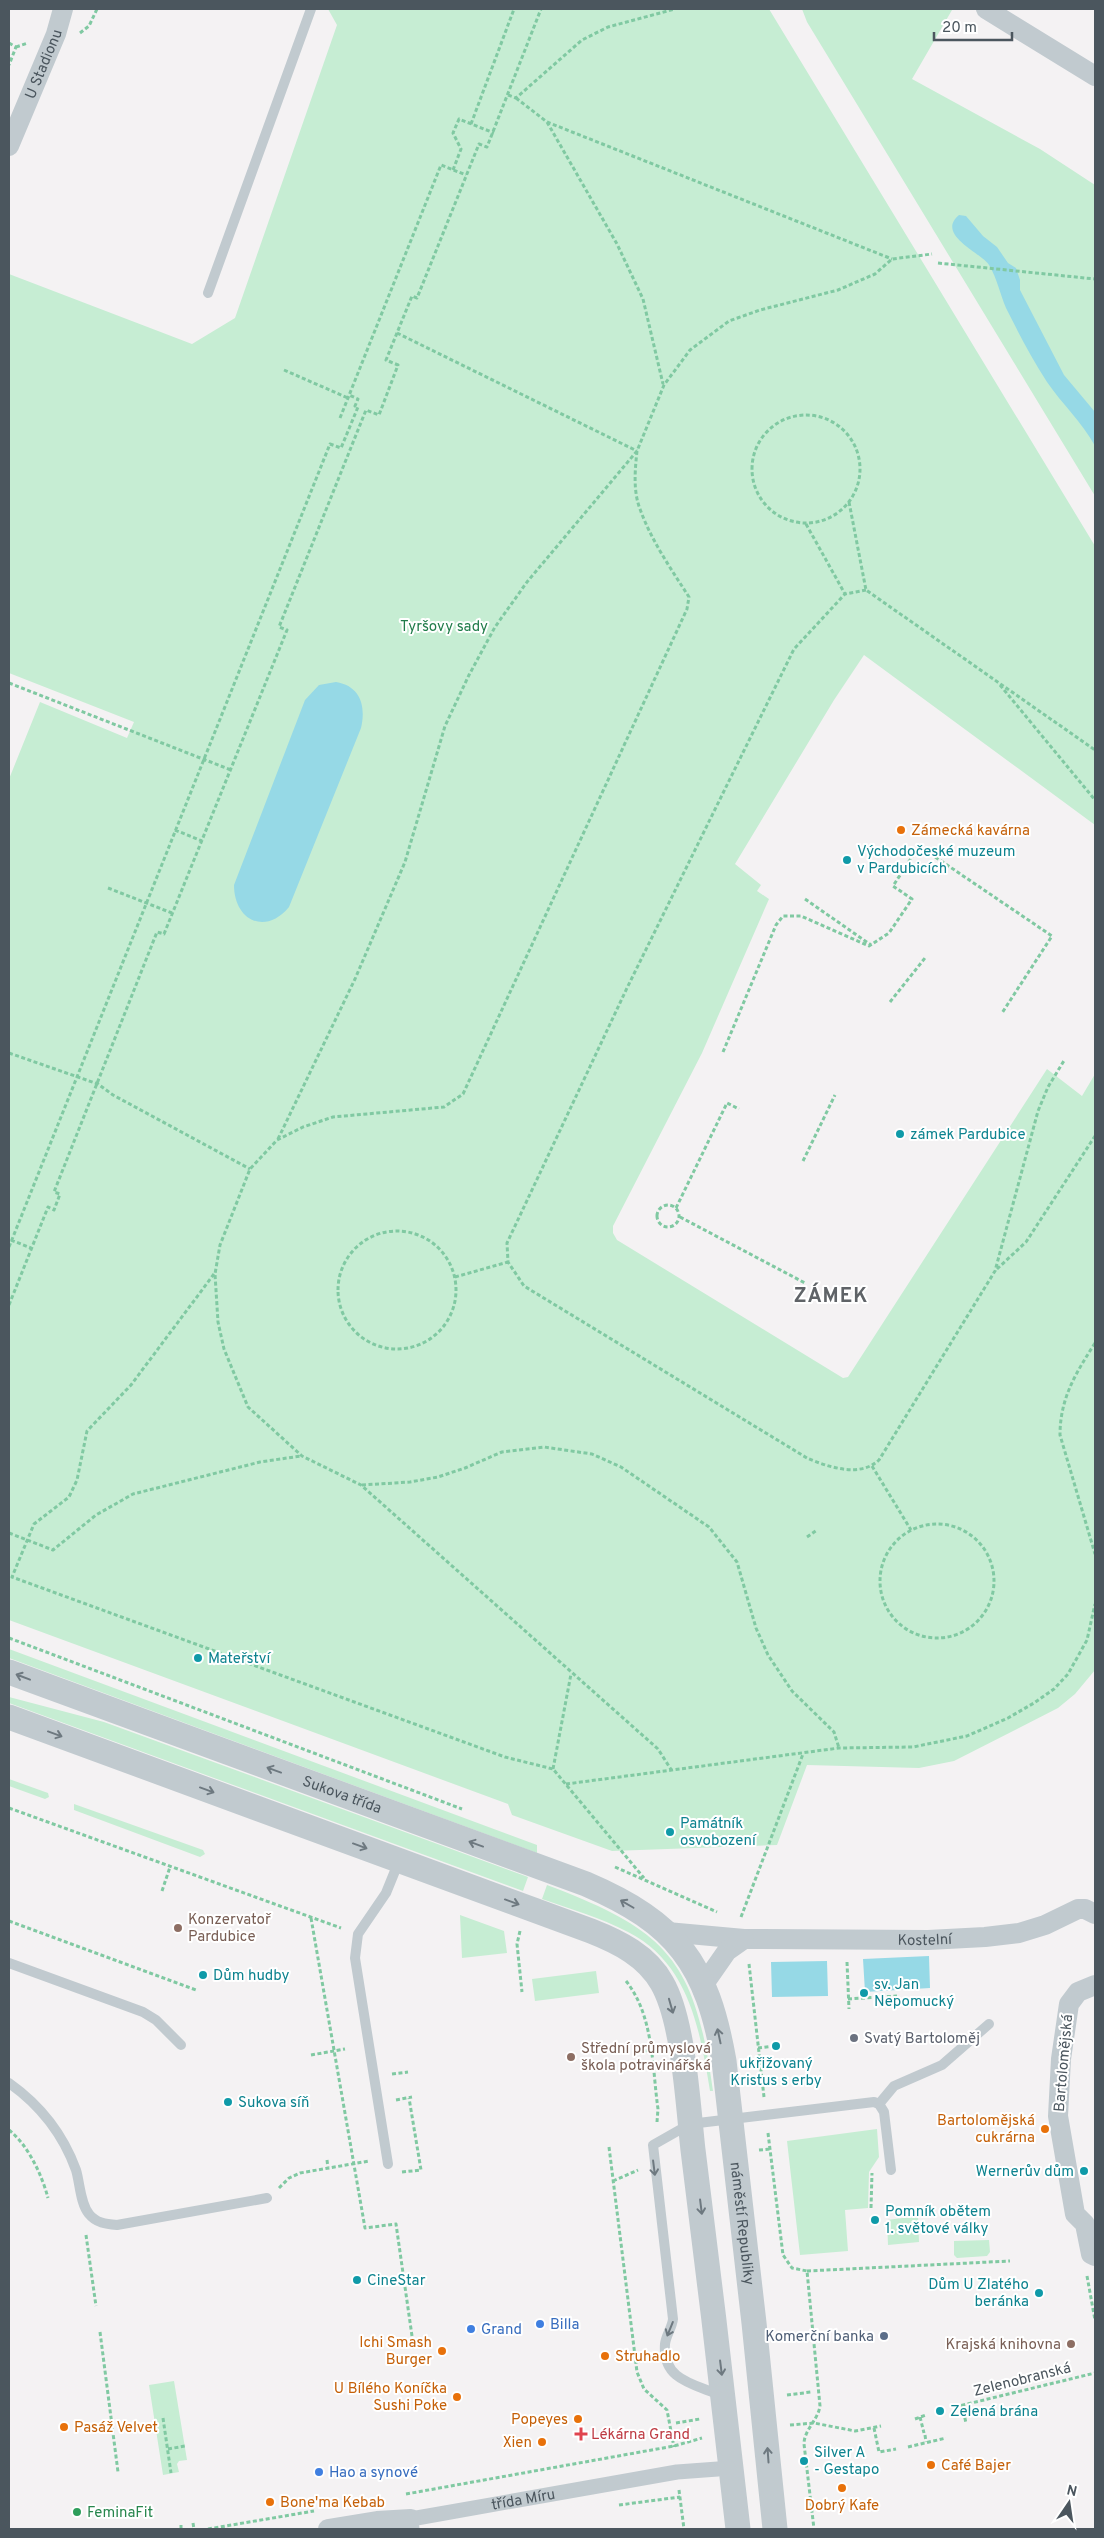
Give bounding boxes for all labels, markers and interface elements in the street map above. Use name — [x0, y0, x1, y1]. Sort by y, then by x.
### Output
scale bar — [934, 10, 1012, 42]
text: 20 m — [942, 19, 977, 38]
street label: U Stadionu — [22, 28, 68, 102]
park label: Tyršovy sady — [400, 618, 488, 637]
place label: Zámecká kavárna — [911, 822, 1030, 841]
marker: Zámecká kavárna — [895, 824, 907, 836]
place label: Východočeské muzeum v Pardubicích — [857, 843, 1015, 879]
marker: Východočeské muzeum v Pardubicích — [841, 854, 853, 866]
place label: zámek Pardubice — [910, 1126, 1025, 1145]
marker: zámek Pardubice — [894, 1128, 906, 1140]
district label: ZÁMEK — [794, 1282, 868, 1310]
place label: Mateřství — [208, 1650, 271, 1669]
marker: Mateřství — [192, 1652, 204, 1664]
one-way arrow — [15, 1672, 31, 1681]
one-way arrow — [46, 1730, 62, 1739]
one-way arrow — [267, 1765, 283, 1774]
street label: Sukova třída — [299, 1773, 384, 1819]
one-way arrow — [199, 1786, 214, 1795]
place label: Památník osvobození — [680, 1815, 757, 1851]
marker: Památník osvobození — [664, 1826, 676, 1838]
one-way arrow — [469, 1839, 485, 1848]
one-way arrow — [351, 1842, 367, 1851]
one-way arrow — [504, 1898, 519, 1907]
one-way arrow — [621, 1898, 635, 1908]
place label: Konzervatoř Pardubice — [188, 1911, 272, 1947]
marker: Konzervatoř Pardubice — [172, 1922, 184, 1934]
street label: Kostelní — [897, 1931, 954, 1951]
place label: Dům hudby — [213, 1967, 290, 1986]
marker: Dům hudby — [197, 1969, 209, 1981]
place label: sv. Jan Nepomucký — [874, 1976, 954, 2012]
marker: sv. Jan Nepomucký — [858, 1987, 870, 1999]
one-way arrow — [667, 1998, 677, 2014]
street label: Bartolomějská — [1051, 2013, 1078, 2113]
one-way arrow — [714, 2028, 723, 2044]
place label: Svatý Bartoloměj — [864, 2030, 980, 2049]
marker: Svatý Bartoloměj — [848, 2032, 860, 2044]
place label: Střední průmyslová škola potravinářská — [581, 2040, 711, 2076]
marker: ukřižovaný Kristus s erby — [770, 2040, 782, 2052]
marker: Střední průmyslová škola potravinářská — [565, 2051, 577, 2063]
place label: ukřižovaný Kristus s erby — [730, 2055, 822, 2091]
place label: Sukova síň — [238, 2094, 309, 2113]
marker: Sukova síň — [222, 2096, 234, 2108]
place label: Bartolomějská cukrárna — [937, 2112, 1035, 2148]
marker: Bartolomějská cukrárna — [1039, 2123, 1051, 2135]
one-way arrow — [649, 2160, 659, 2176]
street label: náměstí Republiky — [725, 2161, 758, 2286]
place label: Wernerův dům — [976, 2163, 1074, 2182]
marker: Wernerův dům — [1078, 2165, 1090, 2177]
one-way arrow — [696, 2199, 706, 2215]
place label: Pomník obětem 1. světové války — [885, 2203, 991, 2239]
marker: Pomník obětem 1. světové války — [869, 2214, 881, 2226]
place label: CineStar — [367, 2272, 426, 2291]
marker: CineStar — [351, 2274, 363, 2286]
place label: Dům U Zlatého beránka — [928, 2276, 1029, 2312]
marker: Dům U Zlatého beránka — [1033, 2287, 1045, 2299]
place label: Billa — [550, 2316, 579, 2335]
marker: Billa — [534, 2318, 546, 2330]
place label: Grand — [481, 2321, 522, 2340]
one-way arrow — [664, 2321, 674, 2336]
marker: Grand — [465, 2323, 477, 2335]
place label: Komerční banka — [765, 2328, 874, 2347]
marker: Komerční banka — [878, 2330, 890, 2342]
place label: Ichi Smash Burger — [359, 2334, 432, 2370]
place label: Krajská knihovna — [945, 2336, 1061, 2355]
marker: Krajská knihovna — [1065, 2338, 1077, 2350]
marker: Ichi Smash Burger — [436, 2345, 448, 2357]
place label: Struhadlo — [615, 2348, 680, 2367]
marker: Struhadlo — [599, 2350, 611, 2362]
street label: Zelenobranská — [972, 2359, 1073, 2402]
one-way arrow — [716, 2360, 726, 2376]
place label: U Bílého Koníčka Sushi Poke — [334, 2380, 447, 2416]
marker: U Bílého Koníčka Sushi Poke — [451, 2391, 463, 2403]
place label: Zelená brána — [950, 2403, 1038, 2422]
marker: Zelená brána — [934, 2405, 946, 2417]
place label: Popeyes — [511, 2411, 568, 2430]
marker: Popeyes — [572, 2413, 584, 2425]
place label: Pasáž Velvet — [74, 2419, 158, 2438]
marker: Pasáž Velvet — [58, 2421, 70, 2433]
place label: Lékárna Grand — [591, 2426, 690, 2445]
marker: Lékárna Grand — [575, 2428, 587, 2440]
place label: Xien — [503, 2434, 532, 2453]
marker: Xien — [536, 2436, 548, 2448]
place label: Silver A - Gestapo — [814, 2444, 879, 2480]
one-way arrow — [763, 2447, 772, 2463]
marker: Silver A - Gestapo — [798, 2455, 810, 2467]
place label: Café Bajer — [941, 2457, 1011, 2476]
marker: Café Bajer — [925, 2459, 937, 2471]
place label: Hao a synové — [329, 2464, 418, 2483]
marker: Hao a synové — [313, 2466, 325, 2478]
north arrow — [1044, 2478, 1094, 2528]
marker: Dobrý Kafe — [836, 2482, 848, 2494]
text: N — [1065, 2482, 1078, 2501]
street label: třída Míru — [490, 2486, 557, 2516]
place label: Bone'ma Kebab — [280, 2494, 385, 2513]
marker: Bone'ma Kebab — [264, 2496, 276, 2508]
place label: Dobrý Kafe — [805, 2497, 879, 2516]
place label: FeminaFit — [87, 2504, 153, 2523]
marker: FeminaFit — [71, 2506, 83, 2518]

